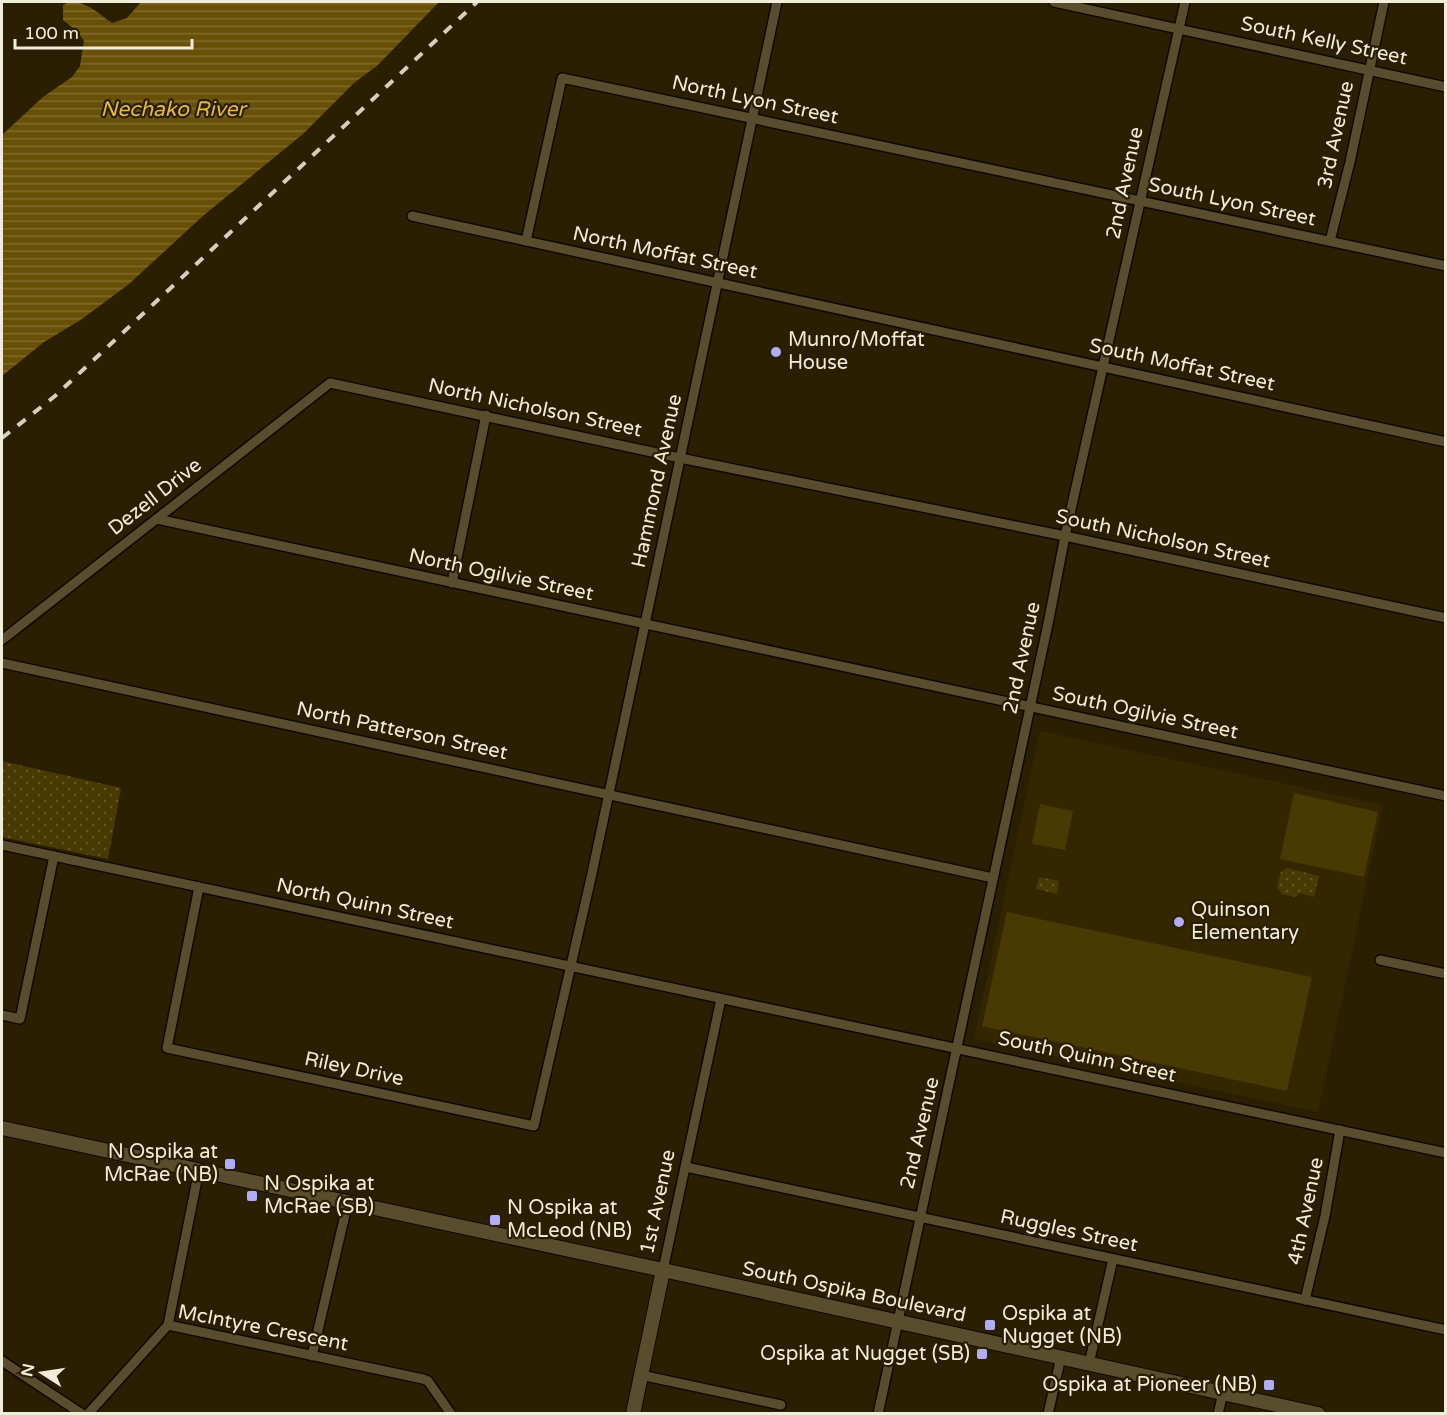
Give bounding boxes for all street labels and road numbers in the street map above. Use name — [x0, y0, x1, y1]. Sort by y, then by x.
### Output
street label: South Kelly Street — [1239, 12, 1410, 70]
street label: North Lyon Street — [670, 71, 841, 129]
street label: 3rd Avenue — [1313, 79, 1359, 191]
street label: 2nd Avenue — [1101, 125, 1149, 241]
street label: South Lyon Street — [1146, 173, 1318, 232]
street label: North Moffat Street — [571, 222, 760, 284]
street label: South Moffat Street — [1087, 334, 1277, 396]
street label: North Nicholson Street — [426, 374, 644, 442]
street label: Hammond Avenue — [627, 392, 687, 570]
street label: Dezell Drive — [104, 453, 206, 541]
street label: South Nicholson Street — [1053, 505, 1273, 574]
street label: North Ogilvie Street — [406, 544, 596, 606]
street label: 2nd Avenue — [998, 600, 1046, 716]
street label: South Ogilvie Street — [1050, 682, 1240, 744]
street label: North Patterson Street — [294, 697, 510, 765]
street label: North Quinn Street — [274, 873, 456, 935]
street label: South Quinn Street — [996, 1026, 1179, 1088]
street label: Riley Drive — [302, 1047, 406, 1091]
street label: 2nd Avenue — [895, 1075, 945, 1191]
street label: 1st Avenue — [635, 1147, 681, 1257]
street label: 4th Avenue — [1283, 1155, 1329, 1267]
street label: Ruggles Street — [998, 1205, 1140, 1257]
street label: South Ospika Boulevard — [740, 1257, 968, 1327]
street label: McIntyre Crescent — [176, 1300, 350, 1356]

